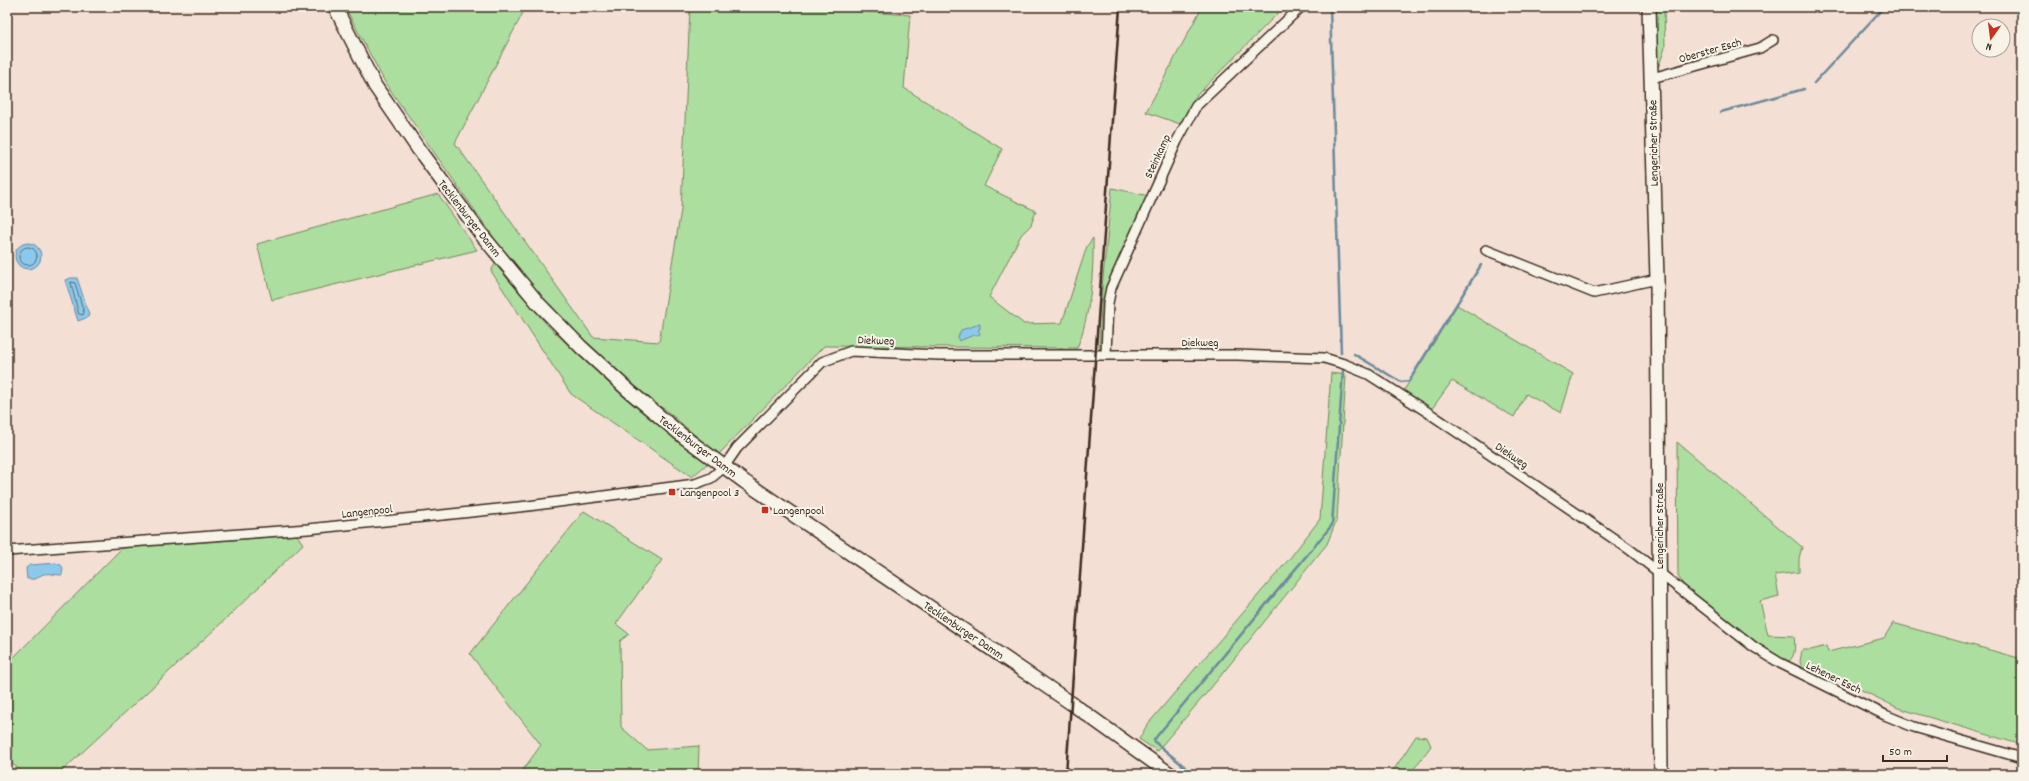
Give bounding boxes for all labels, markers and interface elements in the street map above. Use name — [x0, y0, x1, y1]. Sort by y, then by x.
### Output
north arrow — [1971, 18, 2011, 58]
street label: Oberster Esch — [1677, 34, 1744, 69]
text: N — [1984, 37, 1994, 54]
street label: Lengericher Straße — [1645, 100, 1664, 186]
street label: Steinkamp — [1141, 132, 1176, 182]
street label: Tecklenburger Damm — [433, 177, 505, 261]
street label: Diekweg — [857, 332, 895, 351]
street label: Diekweg — [1182, 335, 1218, 352]
street label: Tecklenburger Damm — [654, 412, 740, 482]
street label: Diekweg — [1491, 439, 1531, 474]
street label: Lengericher Straße — [1652, 483, 1669, 569]
place label: Langenpool 3 — [680, 485, 739, 502]
marker: Langenpool 3 — [667, 487, 677, 497]
street label: Langenpool — [341, 501, 394, 524]
place label: Langenpool — [773, 503, 824, 520]
marker: Langenpool — [760, 505, 770, 515]
street label: Tecklenburger Damm — [919, 598, 1007, 665]
street label: Lehener Esch — [1803, 658, 1864, 699]
scale bar — [1883, 737, 1947, 763]
text: 50 m — [1889, 744, 1912, 761]

